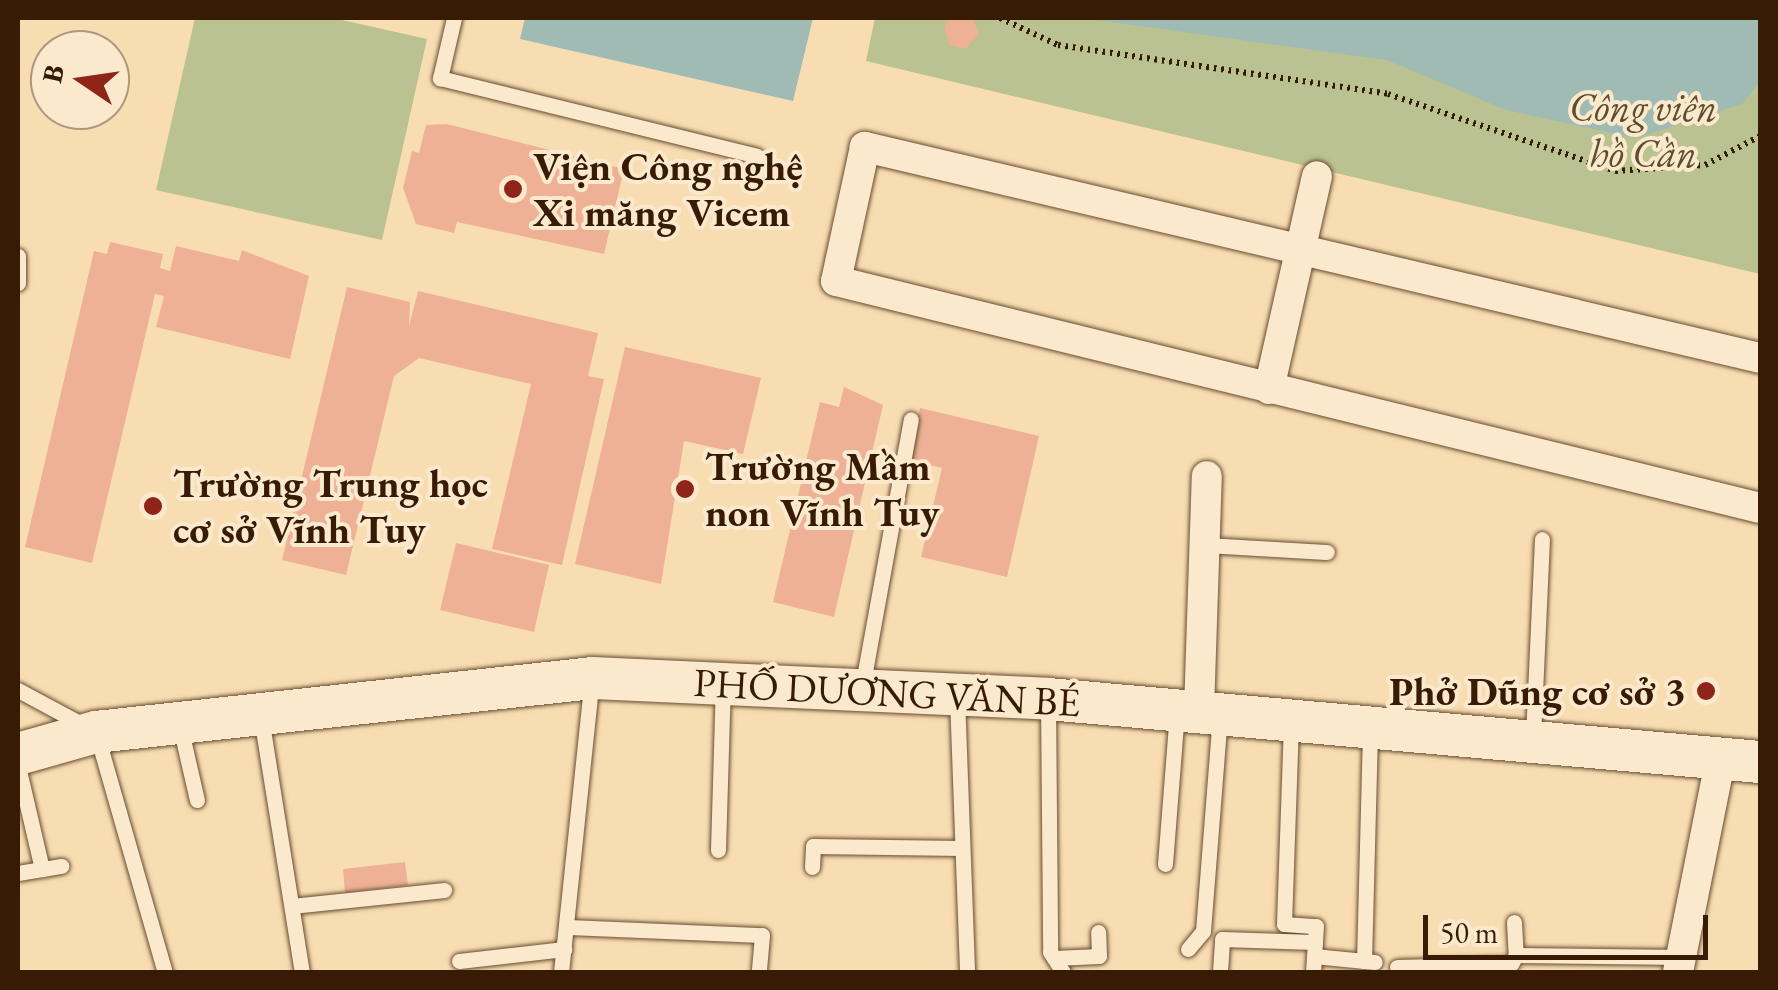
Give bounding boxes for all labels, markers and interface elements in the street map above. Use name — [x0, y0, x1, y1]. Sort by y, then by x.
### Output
north arrow — [30, 30, 130, 130]
text: B — [33, 61, 72, 86]
park label: Công viên hồ Cần — [1569, 83, 1717, 177]
place label: Viện Công nghệ Xi măng Vicem — [533, 142, 803, 236]
marker: Viện Công nghệ Xi măng Vicem — [502, 178, 524, 200]
place label: Trường Mầm non Vĩnh Tuy — [705, 442, 940, 536]
place label: Trường Trung học cơ sở Vĩnh Tuy — [173, 459, 488, 553]
marker: Trường Mầm non Vĩnh Tuy — [674, 478, 696, 500]
marker: Trường Trung học cơ sở Vĩnh Tuy — [142, 495, 164, 517]
street label: PHỐ DƯƠNG VĂN BÉ — [692, 658, 1082, 726]
place label: Phở Dũng cơ sở 3 — [1389, 667, 1686, 715]
marker: Phở Dũng cơ sở 3 — [1695, 680, 1717, 702]
scale bar — [1428, 895, 1713, 957]
text: 50 m — [1440, 913, 1498, 952]

